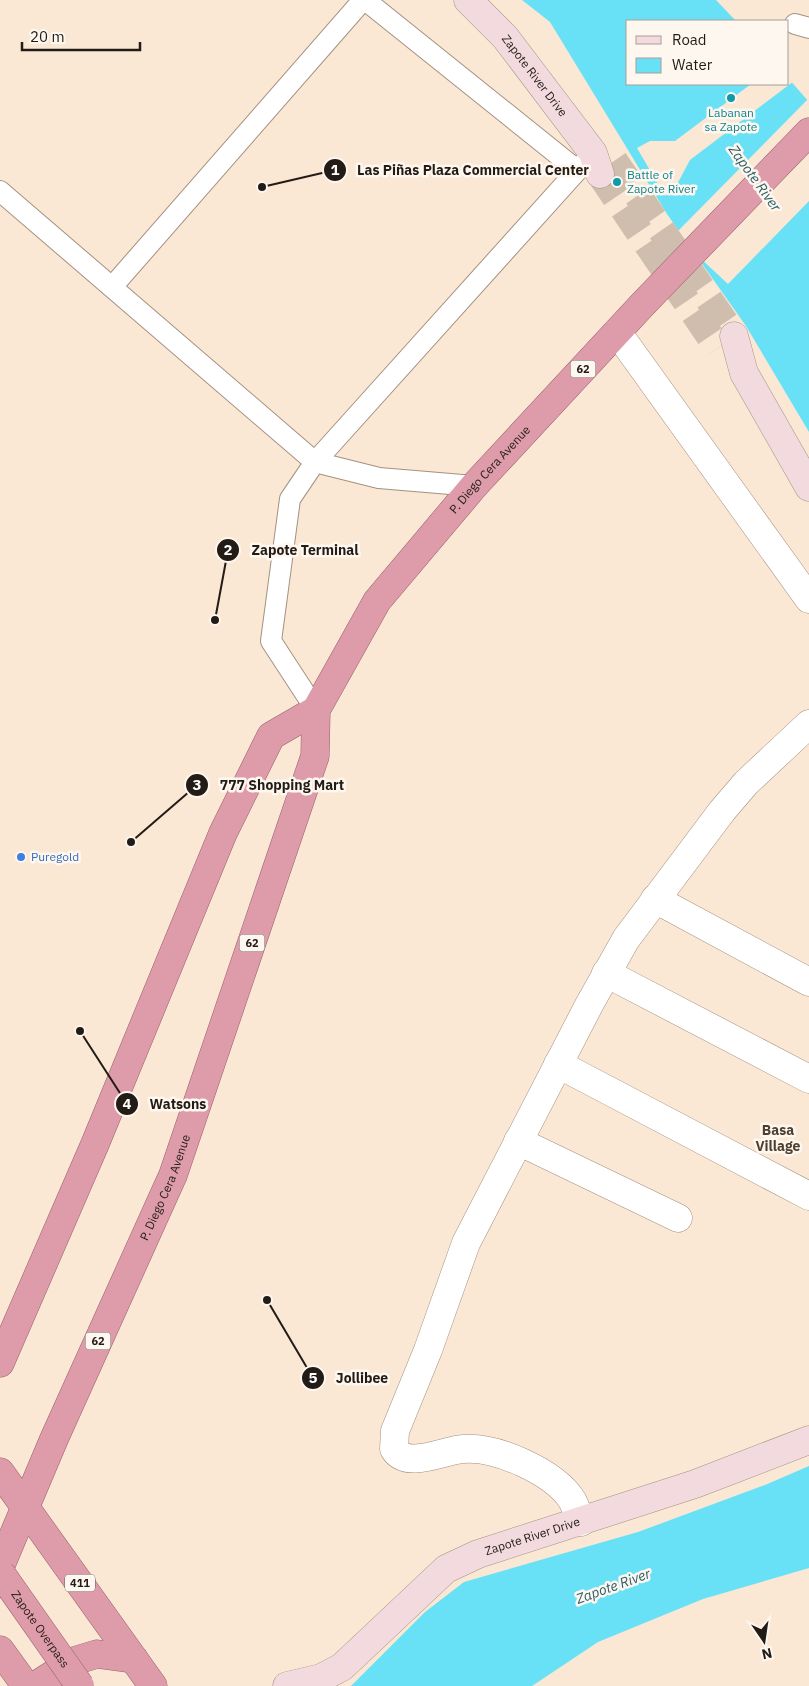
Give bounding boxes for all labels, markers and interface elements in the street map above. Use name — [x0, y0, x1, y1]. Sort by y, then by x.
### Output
scale bar — [22, 20, 140, 52]
legend — [626, 20, 789, 85]
text: 20 m — [30, 27, 65, 46]
text: Road — [672, 30, 707, 49]
street label: Zapote River Drive — [499, 32, 571, 120]
text: Water — [672, 55, 713, 74]
marker: Labanan sa Zapote — [725, 92, 737, 104]
place label: Labanan sa Zapote — [705, 105, 758, 134]
water label: Zapote River — [724, 140, 786, 215]
callout: Las Piñas Plaza Commercial Center — [322, 155, 599, 184]
text: 1 — [330, 160, 340, 179]
text: Las Piñas Plaza Commercial Center — [357, 161, 589, 179]
place label: Battle of Zapote River — [627, 167, 696, 196]
marker: Battle of Zapote River — [611, 176, 623, 188]
road number: 62 — [570, 360, 596, 378]
street label: P. Diego Cera Avenue — [446, 422, 533, 517]
callout: Zapote Terminal — [216, 535, 368, 564]
text: 2 — [223, 540, 233, 559]
text: Zapote Terminal — [251, 541, 359, 559]
callout: 777 Shopping Mart — [185, 771, 354, 800]
text: 3 — [192, 775, 202, 794]
text: 777 Shopping Mart — [220, 776, 344, 794]
place label: Puregold — [31, 849, 79, 864]
marker: Puregold — [15, 851, 27, 863]
road number: 62 — [240, 934, 264, 951]
callout: Watsons — [115, 1090, 217, 1119]
text: 4 — [122, 1094, 132, 1113]
text: Watsons — [150, 1095, 206, 1113]
district label: Basa Village — [756, 1121, 801, 1155]
street label: P. Diego Cera Avenue — [136, 1132, 193, 1243]
road number: 62 — [86, 1332, 110, 1350]
callout: Jollibee — [301, 1363, 398, 1392]
text: 5 — [308, 1368, 318, 1387]
text: Jollibee — [336, 1369, 388, 1387]
street label: Zapote River Drive — [483, 1514, 582, 1558]
water label: Zapote River — [572, 1564, 653, 1608]
road number: 411 — [65, 1575, 95, 1592]
street label: Zapote Overpass — [8, 1587, 73, 1671]
north arrow — [739, 1616, 789, 1666]
text: N — [760, 1644, 774, 1664]

